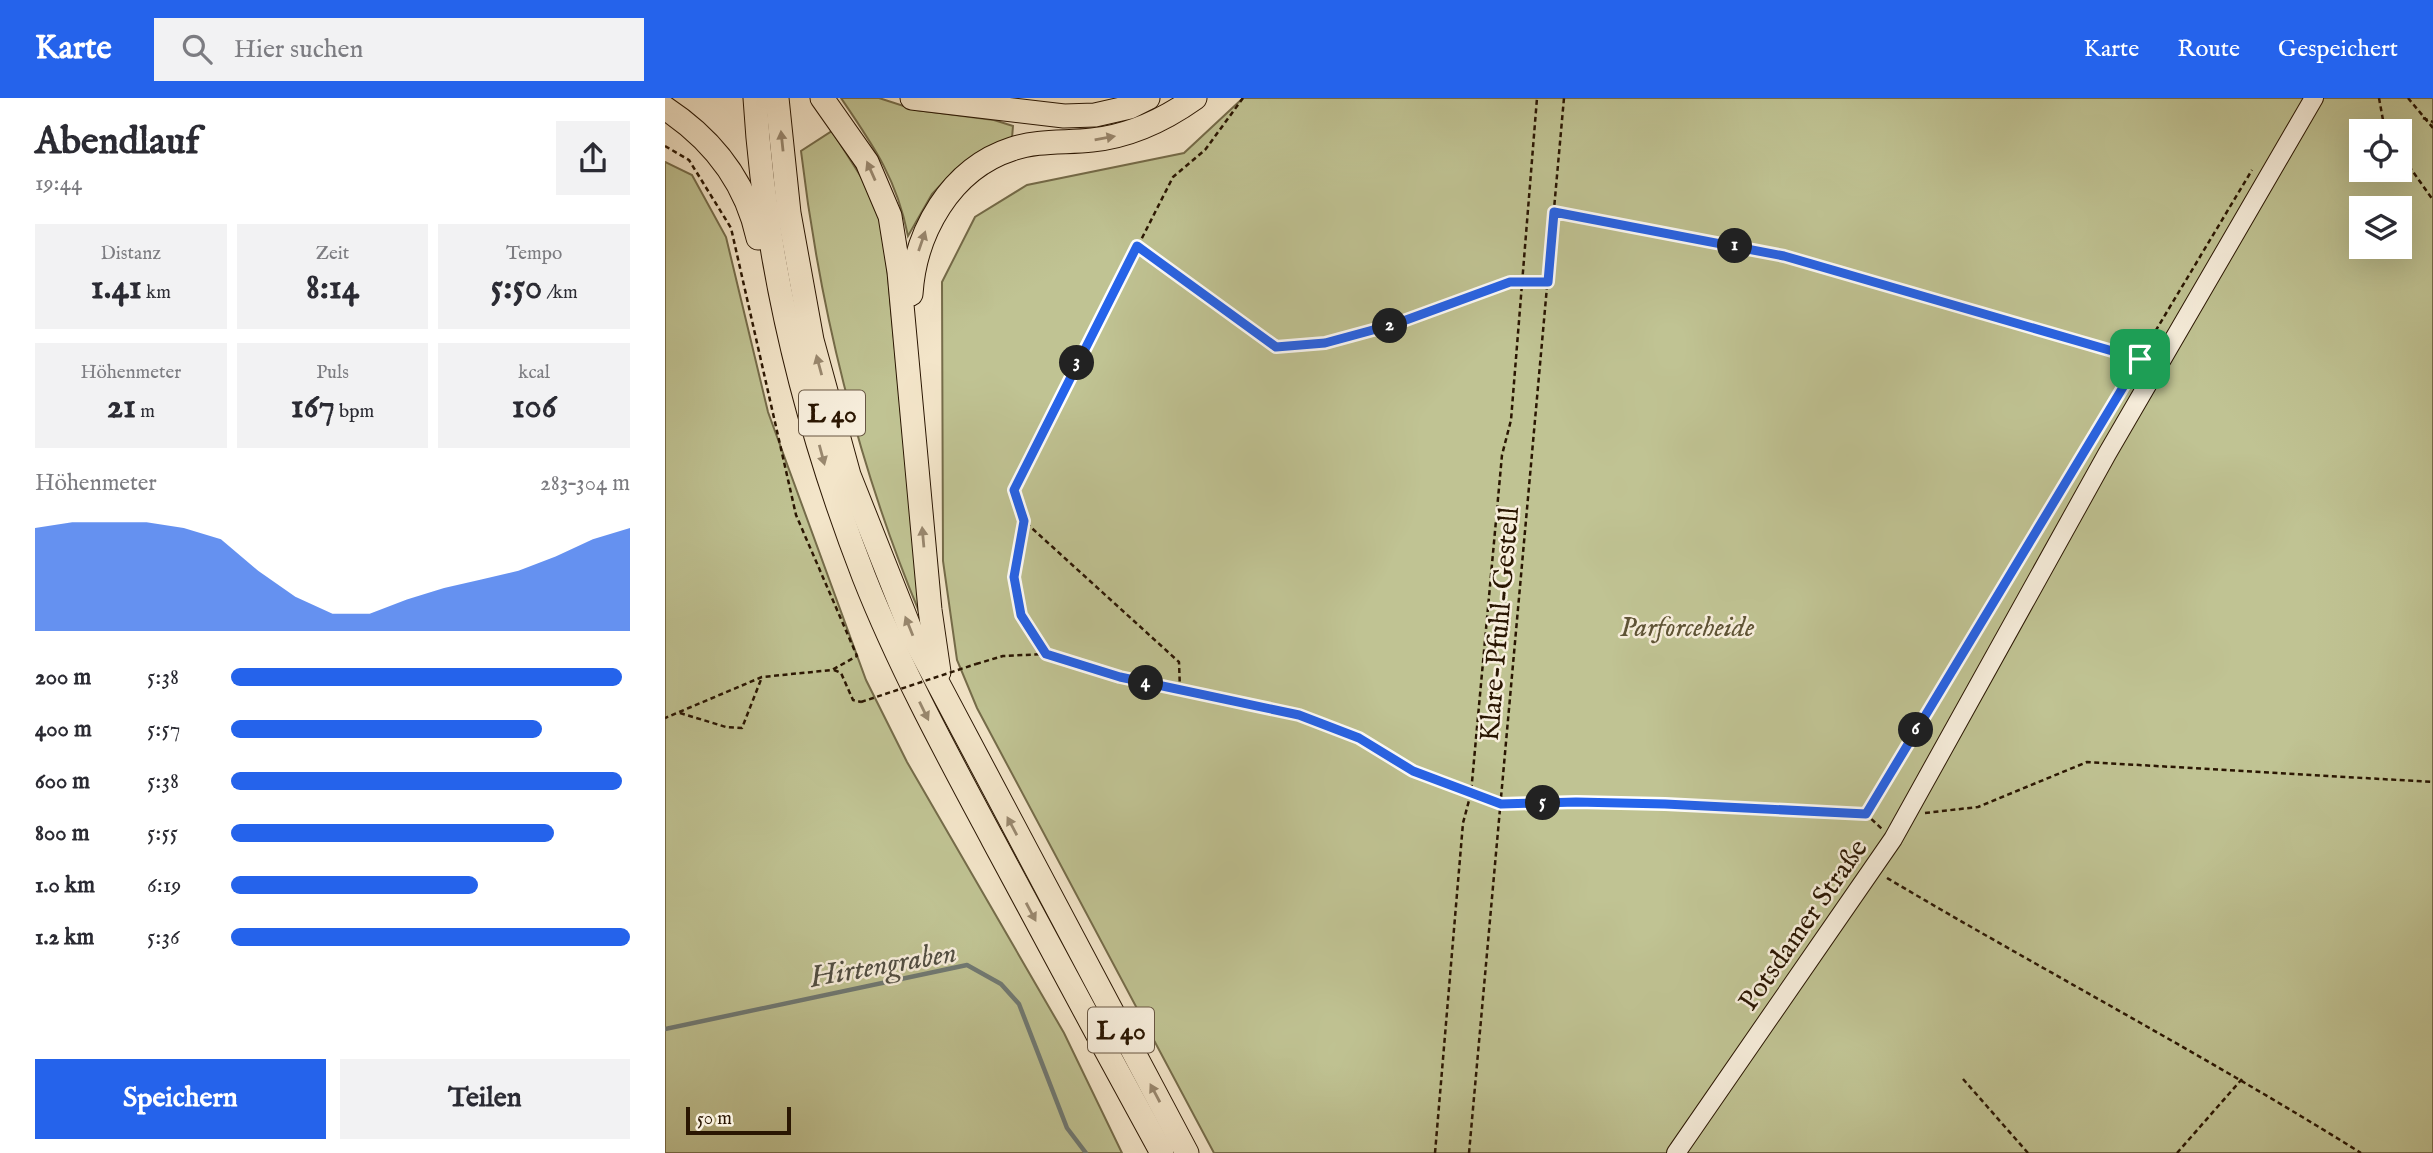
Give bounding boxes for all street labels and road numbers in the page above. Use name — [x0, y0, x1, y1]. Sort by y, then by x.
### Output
road number: L 40 — [799, 390, 865, 436]
street label: Klare-Pfuhl-Gestell — [1473, 505, 1528, 743]
street label: Potsdamer Straße — [1732, 833, 1876, 1018]
road number: L 40 — [1088, 1007, 1154, 1052]

